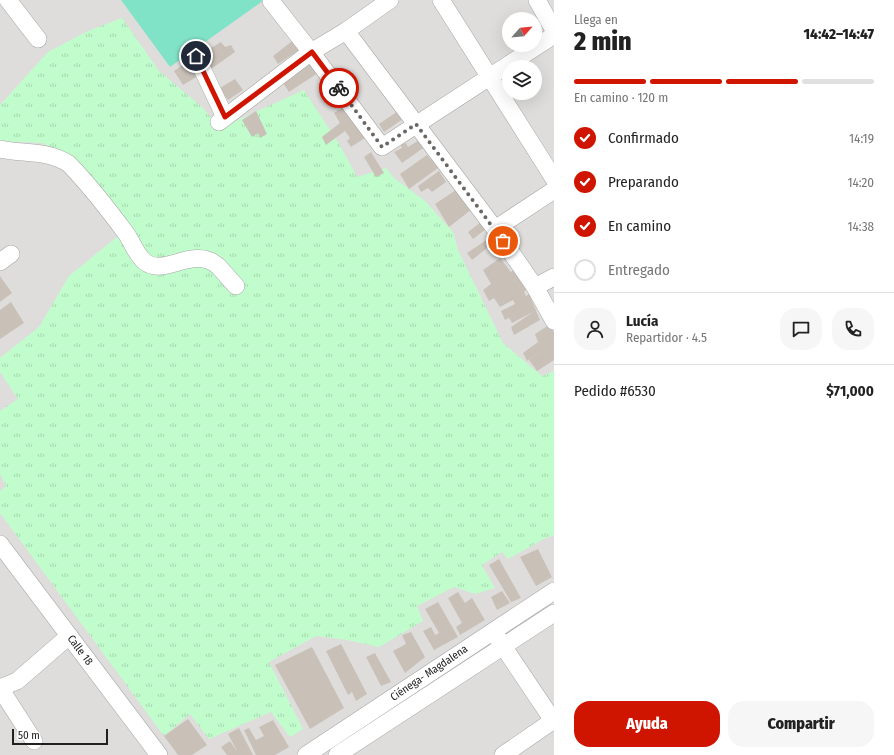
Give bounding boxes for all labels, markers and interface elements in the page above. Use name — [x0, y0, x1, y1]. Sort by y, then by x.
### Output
north arrow — [502, 12, 542, 52]
map controls — [502, 12, 542, 100]
text: Llega en — [574, 12, 618, 27]
text: 14:42–14:47 — [804, 25, 874, 43]
text: 2 min — [574, 26, 632, 57]
pin — [179, 39, 213, 73]
icon: home — [185, 45, 207, 67]
button: layers — [502, 60, 542, 100]
courier — [319, 68, 359, 108]
icon: bike — [328, 77, 350, 99]
text: En camino · 120 m — [574, 90, 668, 105]
icon: check — [574, 127, 596, 149]
text: Confirmado — [608, 129, 679, 147]
text: 14:19 — [849, 131, 874, 146]
icon: check — [574, 171, 596, 193]
text: Preparando — [608, 173, 679, 191]
text: 14:20 — [847, 175, 874, 190]
icon: check — [574, 215, 596, 237]
text: En camino — [608, 217, 671, 235]
text: 14:38 — [847, 219, 874, 234]
pin — [486, 224, 520, 258]
icon: bag — [492, 230, 514, 252]
text: Entregado — [608, 261, 670, 279]
button: person — [574, 308, 616, 350]
button: chat — [780, 308, 822, 350]
button: phone — [832, 308, 874, 350]
text: Lucía — [626, 312, 658, 330]
text: Repartidor · 4.5 — [626, 330, 707, 345]
text: Pedido #6530 — [574, 382, 656, 400]
text: $71,000 — [826, 382, 874, 400]
street label: Calle 18 — [64, 632, 96, 668]
street label: Ciénega- Magdalena — [388, 642, 470, 704]
button: Ayuda — [574, 701, 720, 747]
button: Compartir — [728, 701, 874, 747]
scale bar — [12, 727, 108, 746]
text: 50 m — [18, 729, 40, 742]

